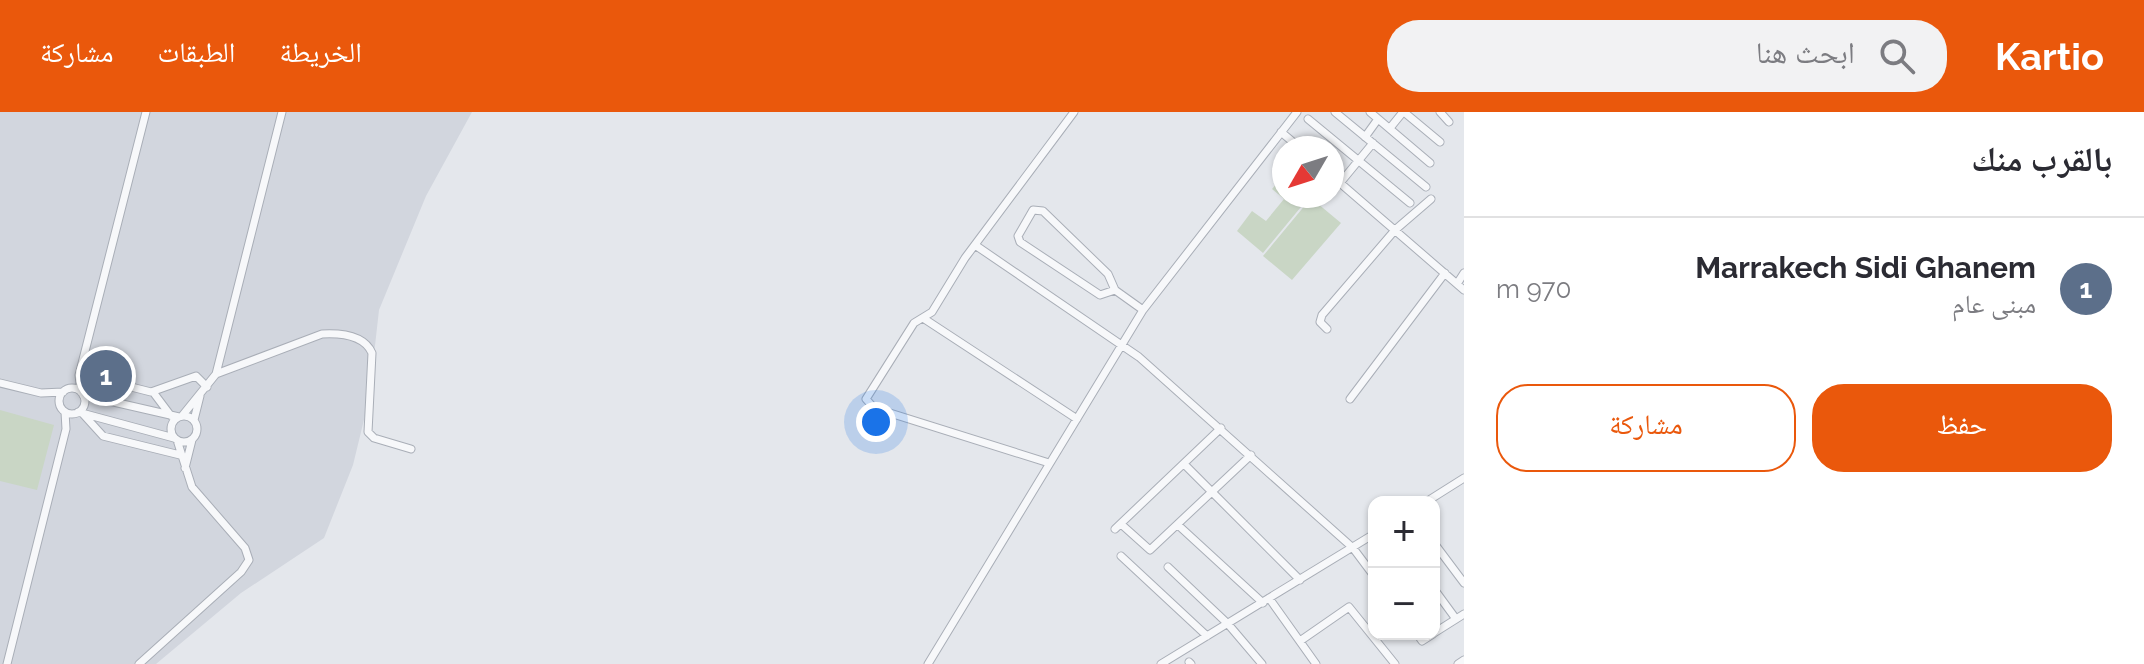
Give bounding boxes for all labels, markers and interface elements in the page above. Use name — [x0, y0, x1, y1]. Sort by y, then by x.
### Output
search box — [1387, 20, 1947, 92]
icon: search — [1875, 34, 1919, 78]
text: Kartio — [1995, 34, 2104, 79]
text: ابحث هنا — [1756, 35, 1855, 70]
text: مشاركة — [40, 36, 114, 69]
text: الطبقات — [158, 36, 235, 69]
text: الخريطة — [279, 36, 362, 69]
north arrow — [1272, 136, 1344, 208]
text: بالقرب منك — [1971, 139, 2112, 179]
text: Marrakech Sidi Ghanem — [1695, 250, 2036, 285]
text: 970 m — [1496, 274, 1571, 304]
text: 1 — [2080, 274, 2092, 304]
text: مبنى عام — [1952, 289, 2036, 319]
pin: 1 — [80, 346, 132, 406]
button: مشاركة — [1496, 384, 1796, 472]
button: حفظ — [1812, 384, 2112, 472]
your location — [856, 402, 896, 442]
map controls — [1368, 496, 1440, 640]
button: + — [1368, 496, 1440, 568]
button: − — [1368, 568, 1440, 640]

